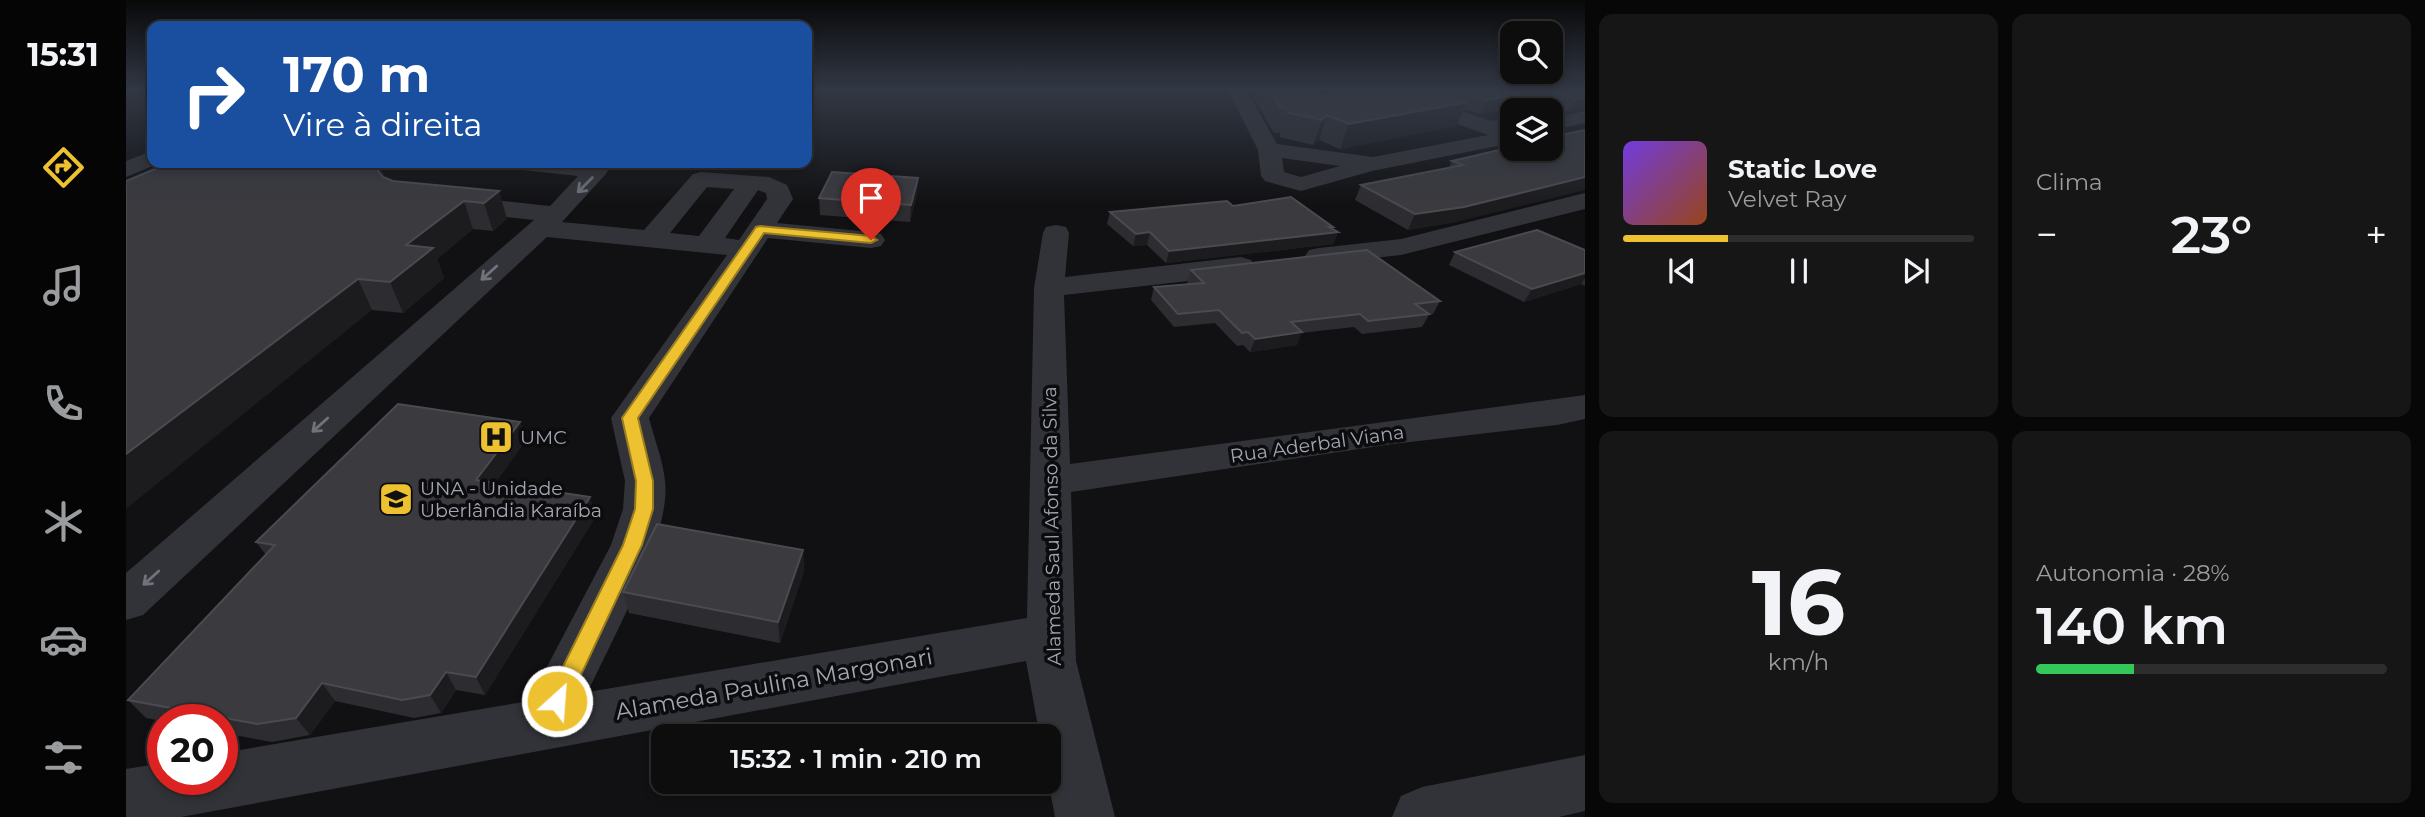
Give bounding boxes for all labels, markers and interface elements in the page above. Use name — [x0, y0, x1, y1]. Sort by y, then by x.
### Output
map controls — [1500, 21, 1563, 161]
button: search — [1500, 21, 1563, 84]
text: 15:31 — [27, 35, 99, 74]
text: 170 m — [283, 45, 430, 104]
icon: right — [168, 49, 259, 140]
button: layers — [1500, 98, 1563, 161]
text: Vire à direita — [283, 105, 482, 144]
icon: directions — [39, 143, 88, 192]
text: Static Love — [1728, 153, 1877, 185]
pin — [841, 168, 901, 240]
text: Clima — [2036, 168, 2103, 196]
one-way arrow — [577, 176, 594, 193]
icon: arrive — [852, 179, 890, 217]
text: Velvet Ray — [1728, 185, 1846, 213]
text: 23° — [2171, 203, 2252, 266]
text: − — [2036, 211, 2058, 258]
text: + — [2365, 211, 2387, 258]
icon: previous — [1663, 252, 1701, 290]
icon: pause — [1780, 252, 1818, 290]
icon: next — [1897, 252, 1935, 290]
icon: music — [39, 261, 88, 310]
one-way arrow — [480, 265, 498, 281]
icon: phone — [39, 379, 88, 428]
street label: Alameda Saul Afonso da Silva — [1038, 386, 1066, 666]
one-way arrow — [311, 417, 329, 433]
hospital icon: UMC — [477, 418, 515, 456]
street label: Rua Aderbal Viana — [1229, 420, 1405, 468]
place label: UMC — [520, 426, 567, 449]
place label: UNA - Unidade Uberlândia Karaíba — [420, 477, 602, 522]
school or university icon: UNA - Unidade Uberlândia Karaíba — [377, 480, 415, 518]
icon: climate — [39, 497, 88, 546]
text: 16 — [1752, 547, 1845, 658]
text: Autonomia · 28% — [2036, 559, 2230, 587]
one-way arrow — [143, 569, 161, 585]
text: 140 km — [2036, 594, 2228, 657]
icon: car — [39, 615, 88, 664]
street label: Alameda Paulina Margonari — [613, 642, 935, 726]
text: km/h — [1768, 648, 1829, 676]
position arrow — [520, 664, 594, 738]
speed limit sign: 20 — [147, 704, 238, 795]
icon: filters — [39, 733, 88, 782]
text: 15:32 · 1 min · 210 m — [730, 743, 982, 775]

